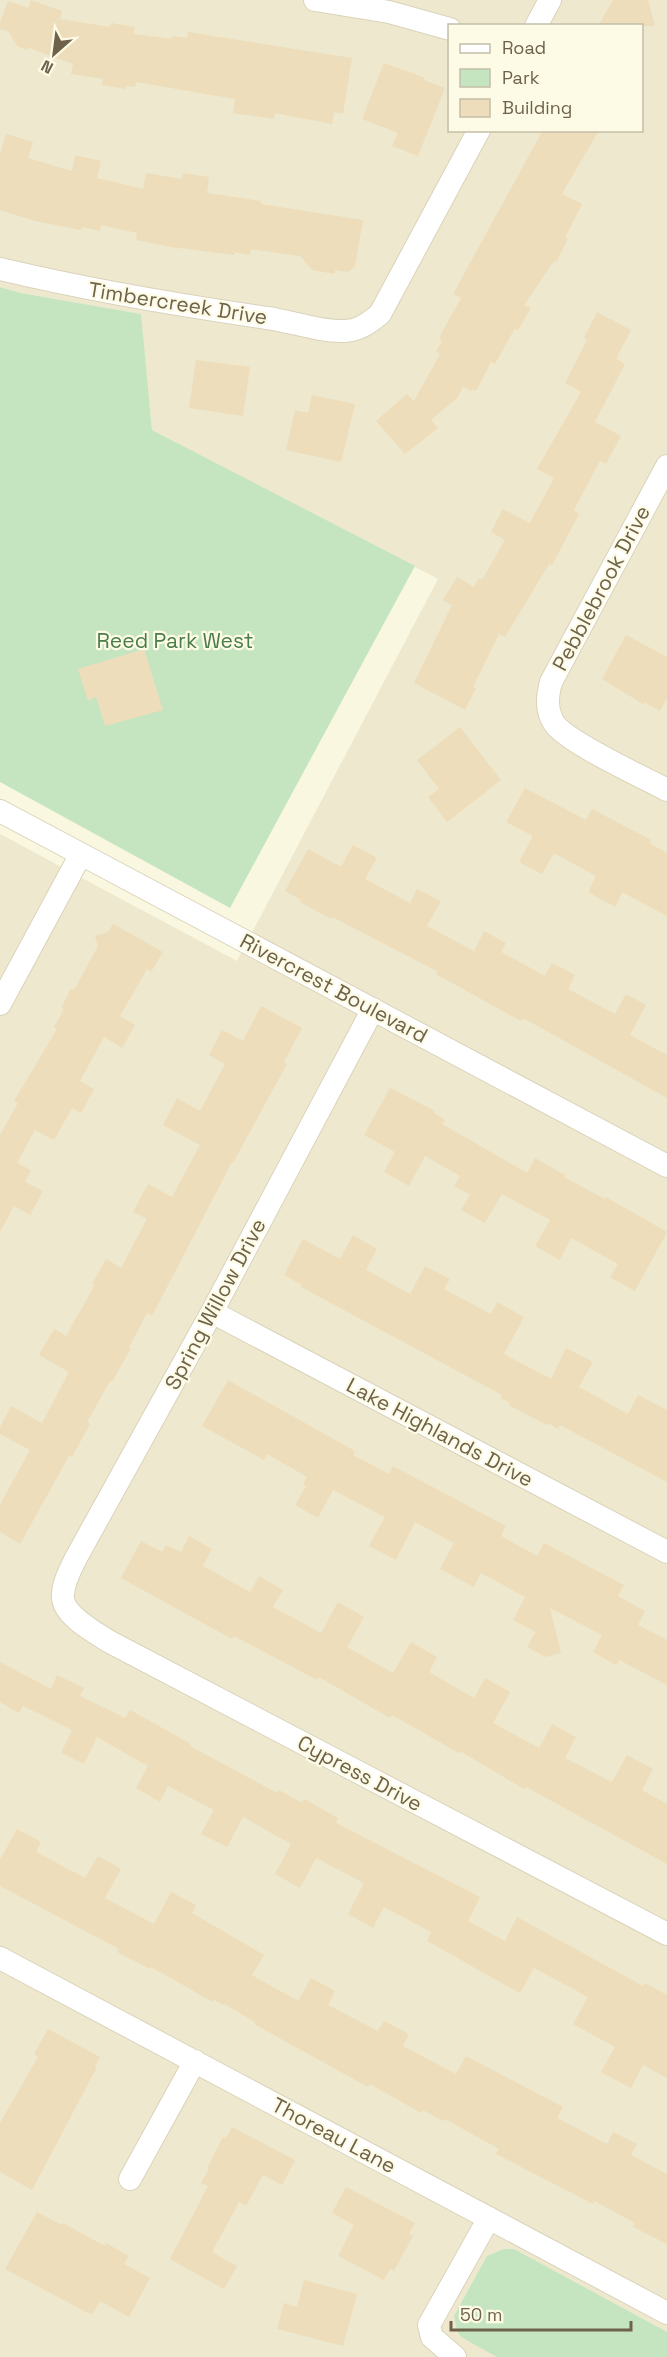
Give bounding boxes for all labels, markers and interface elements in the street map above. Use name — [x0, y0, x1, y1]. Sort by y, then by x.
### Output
north arrow — [24, 24, 84, 84]
legend — [448, 24, 643, 132]
text: Road — [502, 36, 546, 59]
text: N — [38, 55, 57, 79]
text: Park — [502, 66, 540, 89]
text: Building — [502, 96, 572, 119]
street label: Timbercreek Drive — [87, 276, 269, 330]
street label: Pebblebrook Drive — [546, 501, 656, 675]
park label: Reed Park West — [97, 627, 253, 654]
street label: Rivercrest Boulevard — [236, 927, 432, 1049]
street label: Spring Willow Drive — [158, 1214, 272, 1394]
street label: Lake Highlands Drive — [342, 1371, 538, 1493]
street label: Cypress Drive — [293, 1729, 427, 1817]
street label: Thoreau Lane — [267, 2091, 401, 2179]
scale bar — [451, 2294, 631, 2332]
text: 50 m — [460, 2303, 502, 2326]

